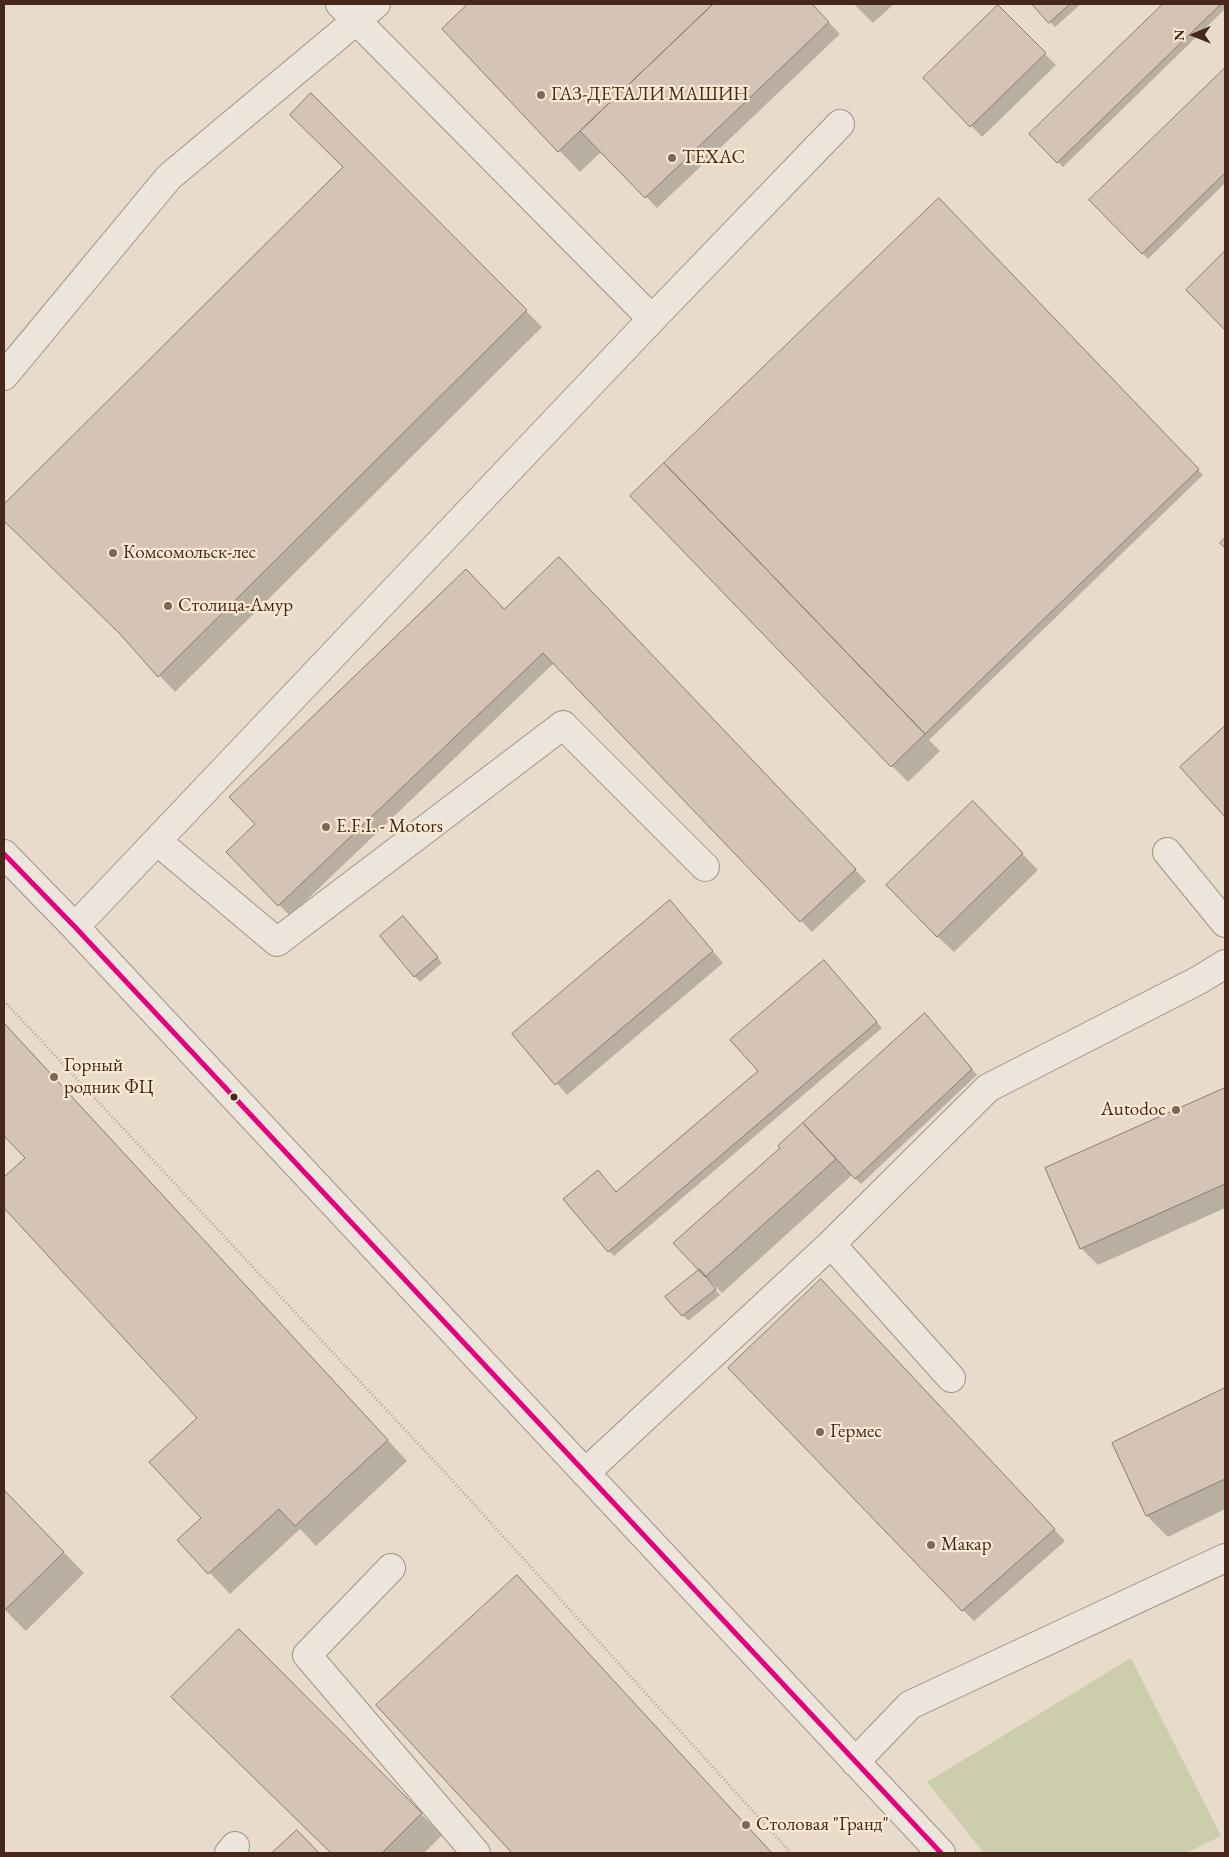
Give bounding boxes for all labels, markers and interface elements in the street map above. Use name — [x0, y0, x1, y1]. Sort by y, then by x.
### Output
north arrow — [1169, 10, 1219, 60]
text: N — [1170, 29, 1188, 41]
place label: ГАЗ-ДЕТАЛИ МАШИН — [551, 84, 749, 106]
marker: ГАЗ-ДЕТАЛИ МАШИН — [535, 89, 547, 101]
place label: ТЕХАС — [682, 147, 745, 169]
marker: ТЕХАС — [666, 152, 678, 164]
place label: Комсомольск-лес — [123, 542, 256, 564]
marker: Комсомольск-лес — [107, 547, 119, 559]
place label: Столица-Амур — [178, 595, 293, 617]
marker: Столица-Амур — [162, 600, 174, 612]
place label: E.F.I. - Motors — [336, 816, 443, 838]
marker: E.F.I. - Motors — [320, 821, 332, 833]
place label: Горный родник ФЦ — [64, 1055, 154, 1099]
marker: Горный родник ФЦ — [48, 1071, 60, 1083]
unlabelled marker — [229, 1092, 239, 1102]
place label: Autodoc — [1101, 1099, 1166, 1121]
marker: Autodoc — [1170, 1104, 1182, 1116]
place label: Гермес — [830, 1421, 882, 1443]
marker: Гермес — [814, 1426, 826, 1438]
place label: Макар — [941, 1534, 992, 1556]
marker: Макар — [925, 1539, 937, 1551]
place label: Столовая "Гранд" — [756, 1814, 889, 1836]
marker: Столовая "Гранд" — [740, 1819, 752, 1831]

